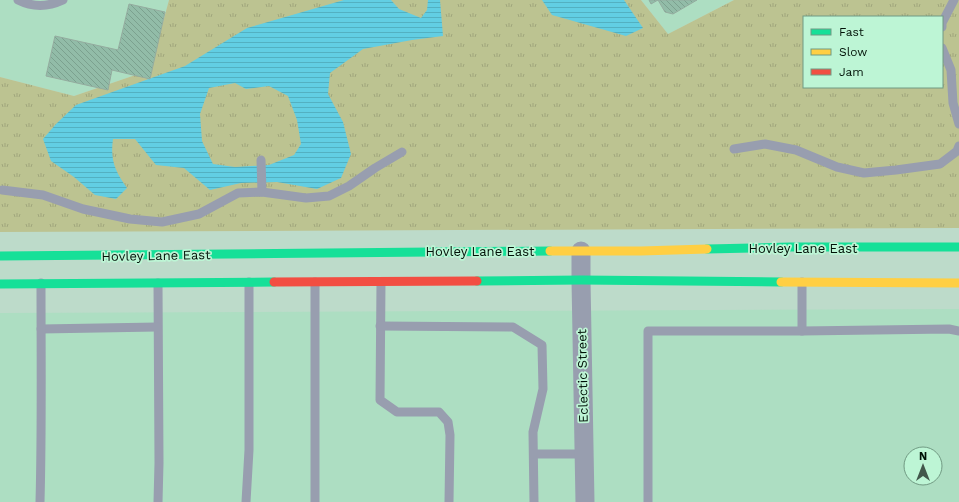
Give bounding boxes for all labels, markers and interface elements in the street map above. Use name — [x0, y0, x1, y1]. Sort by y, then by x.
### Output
legend — [803, 16, 943, 88]
text: Fast — [839, 25, 864, 39]
text: Slow — [839, 45, 867, 59]
text: Jam — [839, 65, 864, 79]
street label: Hovley Lane East — [748, 241, 858, 256]
street label: Hovley Lane East — [425, 244, 535, 259]
street label: Hovley Lane East — [101, 247, 211, 264]
street label: Eclectic Street — [574, 328, 591, 423]
north arrow — [903, 446, 943, 486]
text: N — [919, 450, 927, 463]

